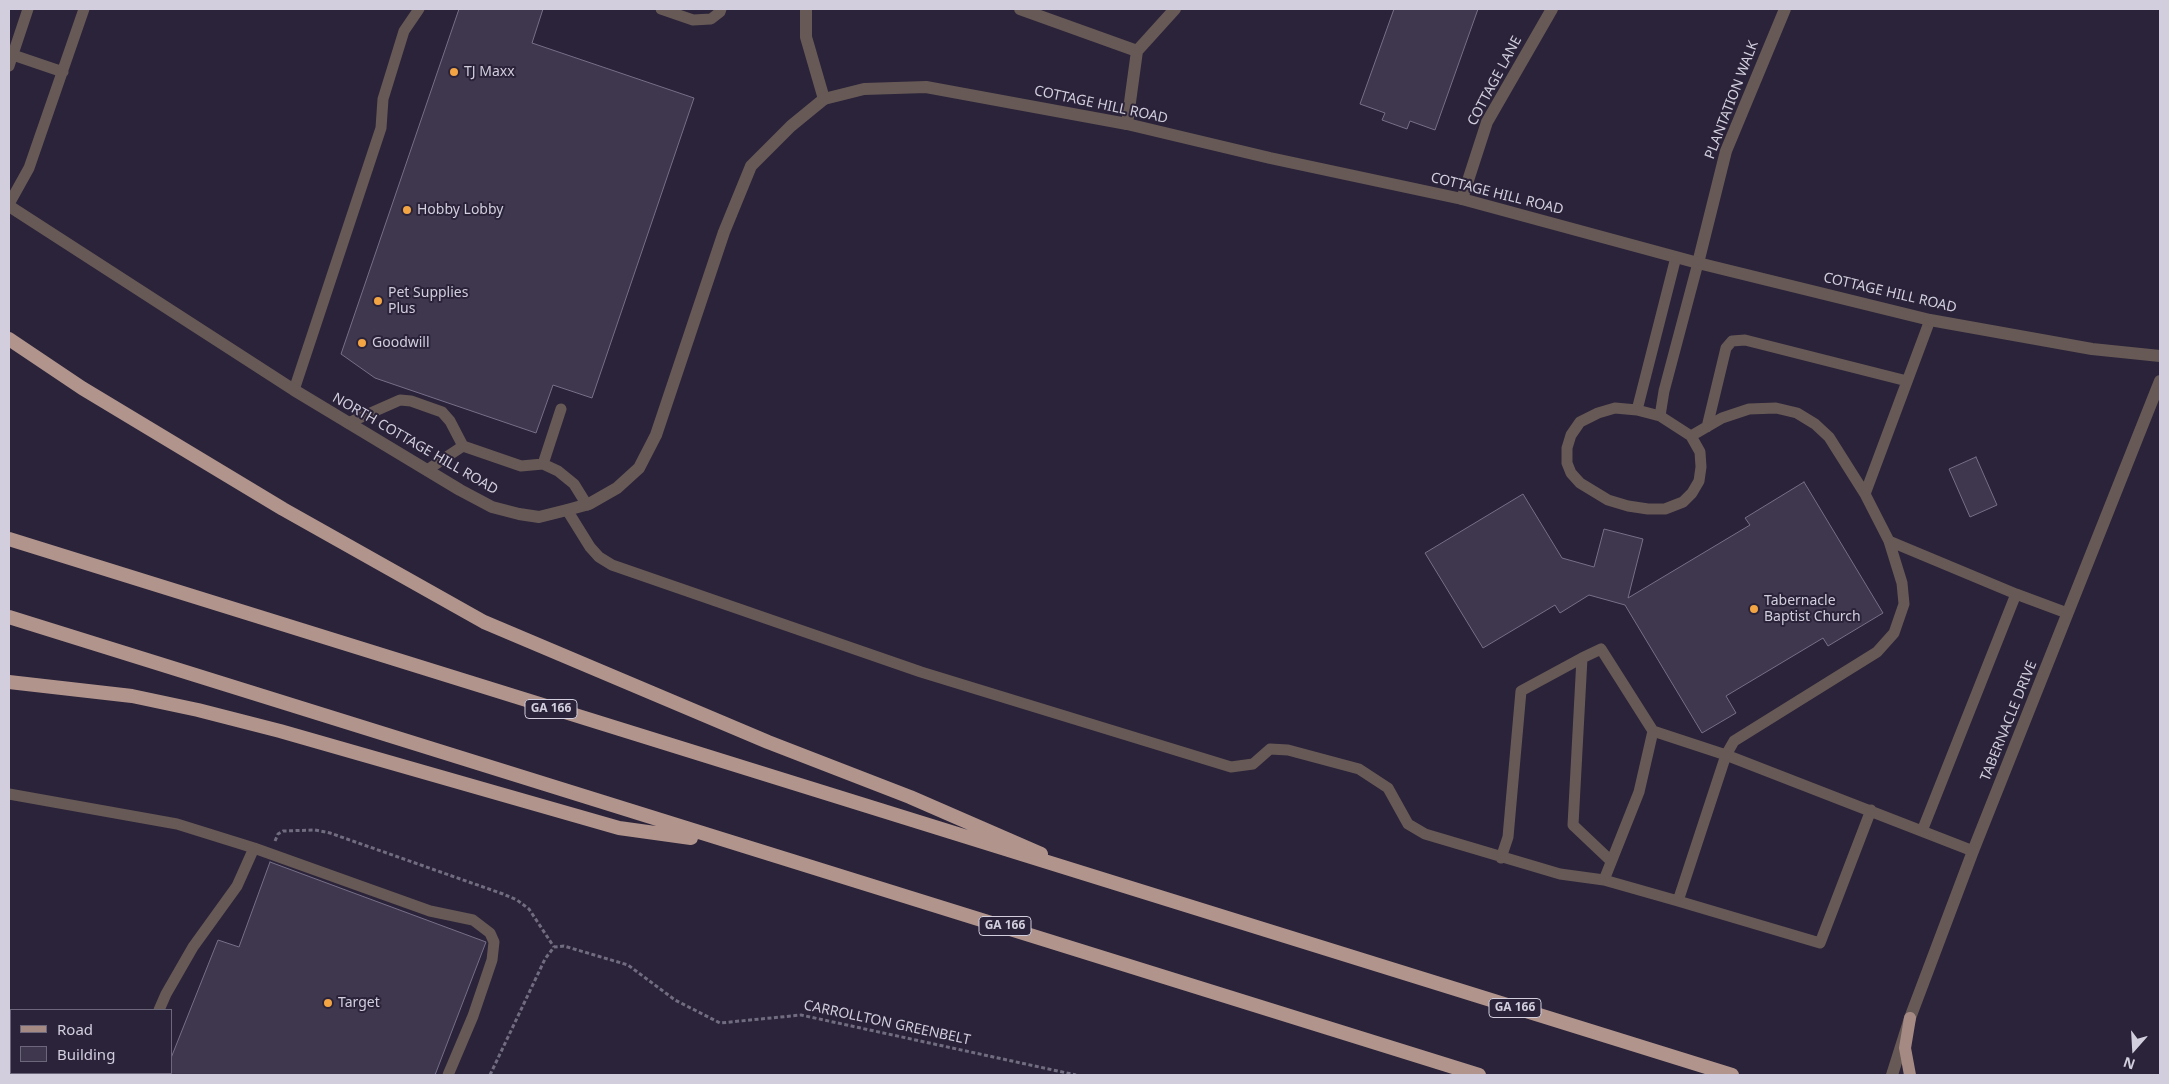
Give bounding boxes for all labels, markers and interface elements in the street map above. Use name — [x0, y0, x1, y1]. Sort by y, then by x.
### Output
street label: COTTAGE LANE — [1464, 33, 1526, 129]
street label: PLANTATION WALK — [1702, 38, 1762, 162]
place label: TJ Maxx — [464, 64, 515, 80]
marker: TJ Maxx — [448, 66, 460, 78]
street label: COTTAGE HILL ROAD — [1033, 83, 1169, 127]
street label: COTTAGE HILL ROAD — [1429, 169, 1565, 219]
place label: Hobby Lobby — [417, 202, 503, 218]
marker: Hobby Lobby — [401, 204, 413, 216]
street label: COTTAGE HILL ROAD — [1822, 269, 1958, 317]
place label: Pet Supplies Plus — [388, 285, 468, 318]
marker: Pet Supplies Plus — [372, 295, 384, 307]
place label: Goodwill — [372, 335, 430, 351]
marker: Goodwill — [356, 337, 368, 349]
street label: NORTH COTTAGE HILL ROAD — [329, 390, 501, 498]
place label: Tabernacle Baptist Church — [1764, 593, 1861, 626]
marker: Tabernacle Baptist Church — [1748, 603, 1760, 615]
street label: TABERNACLE DRIVE — [1977, 658, 2041, 784]
road number: GA 166 — [525, 700, 577, 719]
road number: GA 166 — [979, 916, 1031, 936]
place label: Target — [338, 995, 380, 1011]
marker: Target — [322, 997, 334, 1009]
street label: CARROLLTON GREENBELT — [802, 997, 972, 1049]
road number: GA 166 — [1489, 998, 1541, 1018]
legend — [10, 1009, 172, 1074]
text: Road — [57, 1019, 93, 1039]
north arrow — [2109, 1024, 2159, 1074]
text: Building — [57, 1044, 115, 1064]
text: N — [2120, 1053, 2137, 1074]

